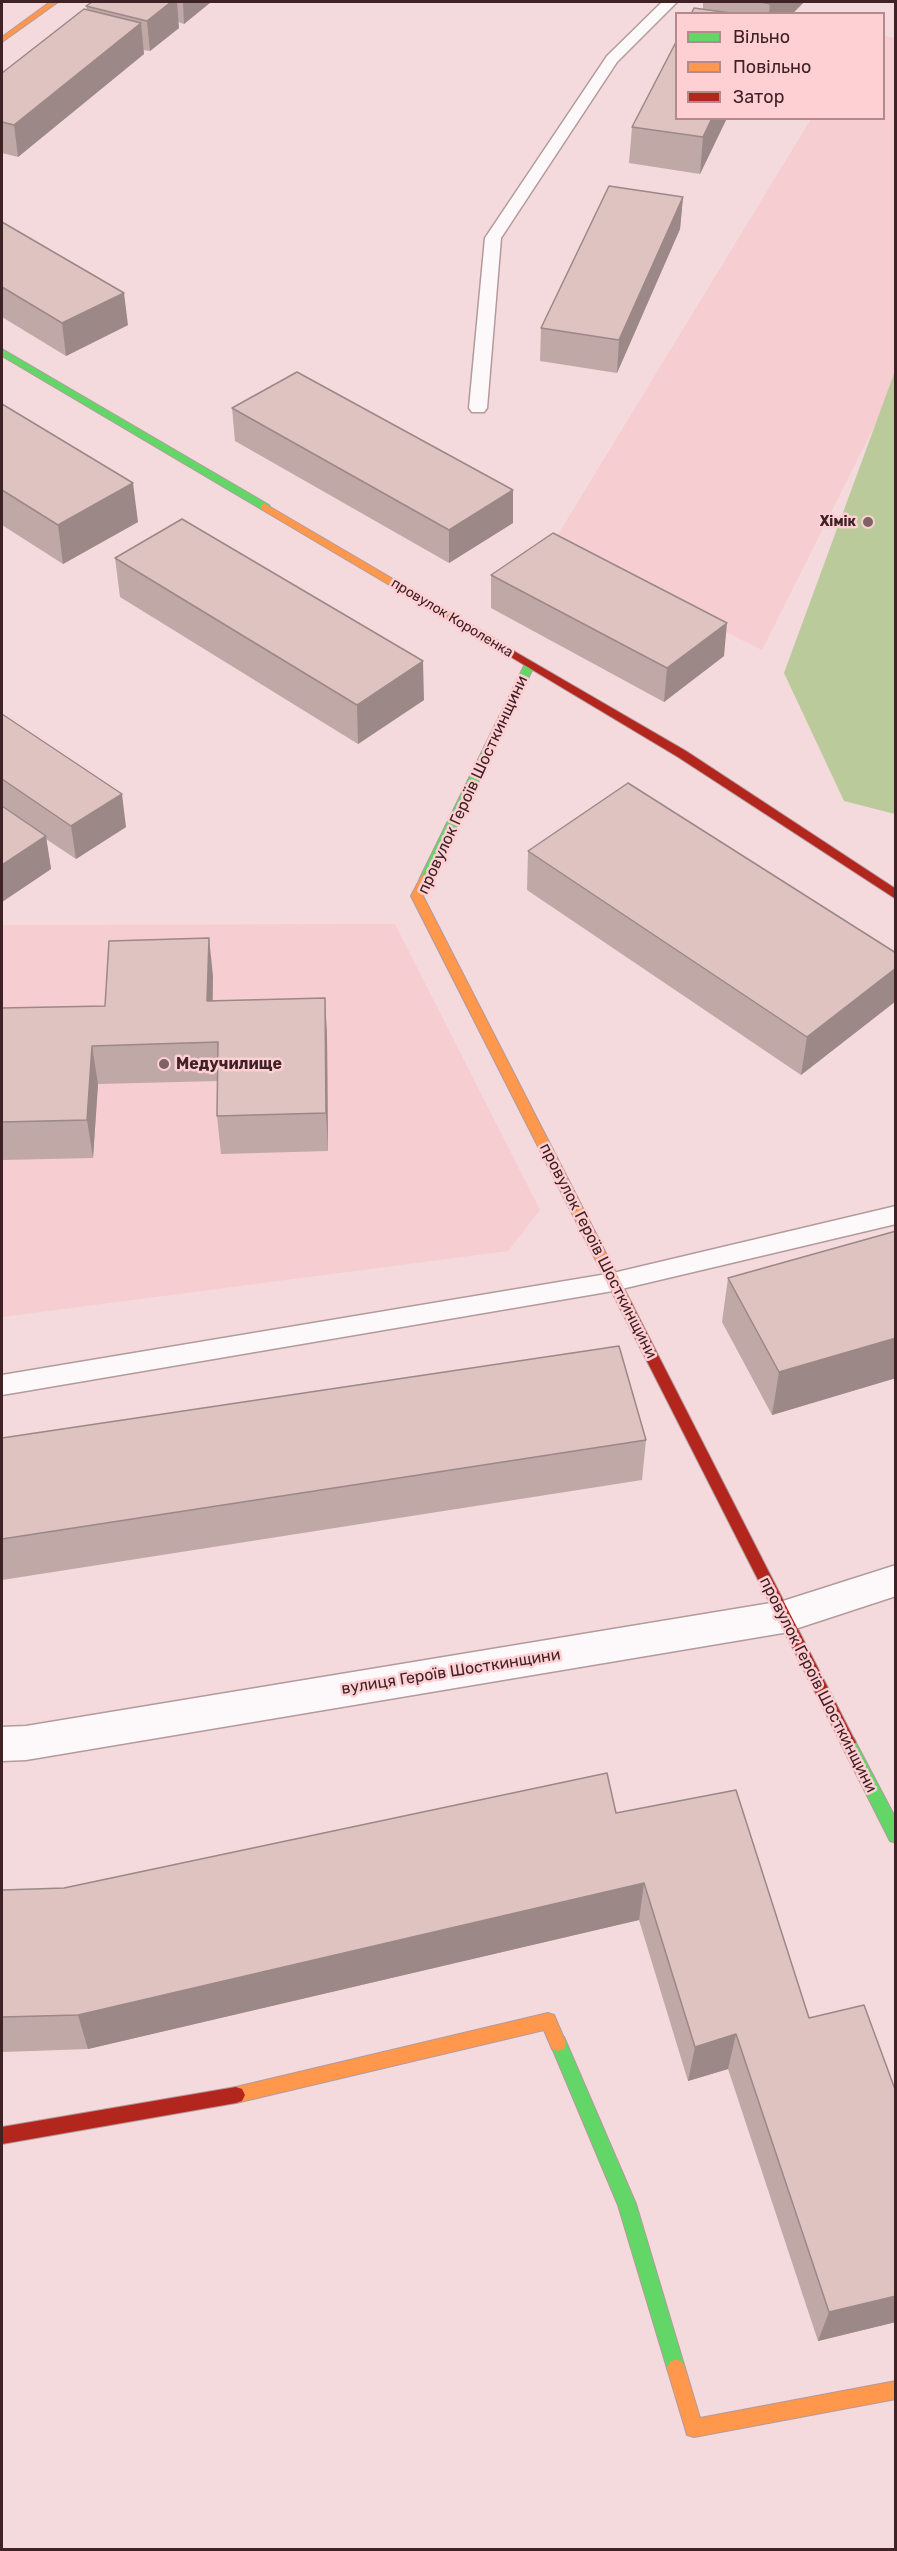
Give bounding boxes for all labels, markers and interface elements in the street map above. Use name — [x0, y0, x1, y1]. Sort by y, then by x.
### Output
legend — [675, 12, 885, 120]
text: Вільно — [733, 26, 790, 48]
text: Повільно — [733, 56, 811, 78]
text: Затор — [733, 86, 784, 108]
place label: Хімік — [820, 514, 856, 530]
marker: Хімік — [861, 515, 875, 529]
street label: провулок Короленка — [388, 575, 516, 661]
street label: провулок Героїв Шосткинщини — [414, 673, 532, 897]
place label: Медучилище — [176, 1054, 282, 1074]
marker: Медучилище — [157, 1057, 171, 1071]
street label: провулок Героїв Шосткинщини — [535, 1140, 661, 1362]
street label: провулок Героїв Шосткинщини — [755, 1574, 881, 1796]
street label: вулиця Героїв Шосткинщини — [340, 1645, 562, 1699]

